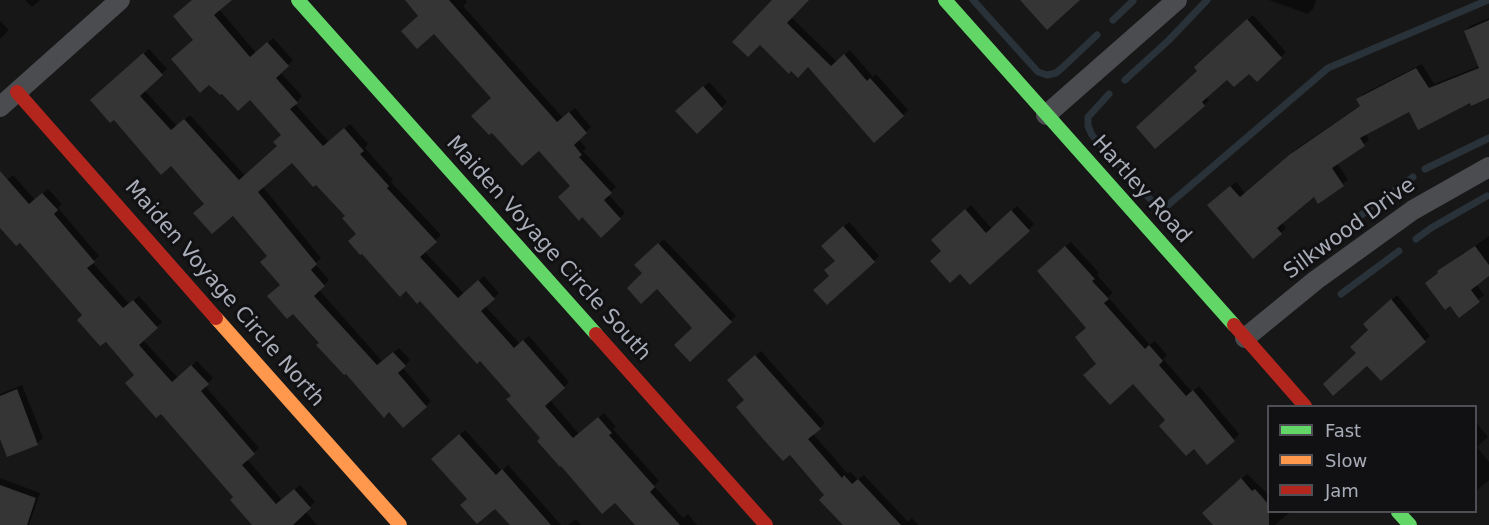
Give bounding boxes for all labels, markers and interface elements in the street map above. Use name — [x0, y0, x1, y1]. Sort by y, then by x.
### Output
street label: Maiden Voyage Circle South — [440, 131, 656, 367]
street label: Hartley Road — [1086, 131, 1196, 249]
street label: Silkwood Drive — [1279, 173, 1421, 285]
street label: Maiden Voyage Circle North — [119, 176, 329, 412]
legend — [1267, 405, 1477, 513]
text: Fast — [1325, 420, 1361, 441]
text: Slow — [1325, 450, 1367, 471]
text: Jam — [1325, 480, 1359, 501]

